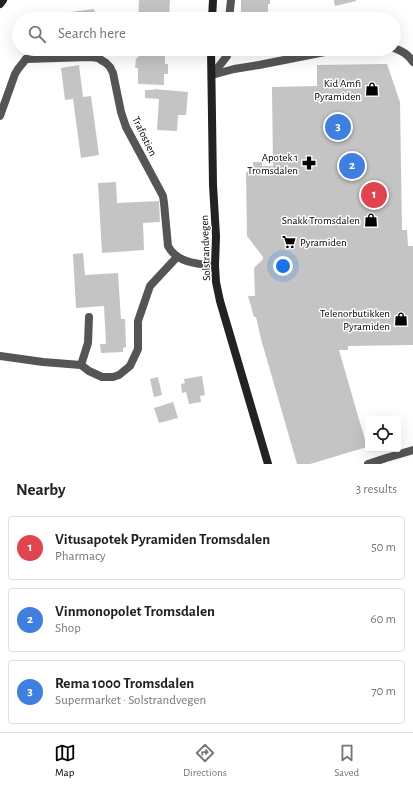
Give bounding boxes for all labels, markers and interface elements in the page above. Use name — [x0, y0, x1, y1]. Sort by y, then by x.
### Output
search box — [12, 12, 401, 56]
icon: search — [26, 23, 48, 45]
text: Search here — [58, 26, 126, 41]
place label: Kid Amfi Pyramiden — [314, 78, 361, 102]
shop icon: Kid Amfi Pyramiden — [364, 81, 380, 97]
pin: 3 — [325, 112, 351, 142]
street label: Trafostien — [130, 115, 159, 158]
pin: 2 — [339, 151, 365, 181]
place label: Apotek 1 Tromsdalen — [247, 152, 298, 176]
pharmacy icon: Apotek 1 Tromsdalen — [301, 155, 317, 171]
pin: 1 — [361, 180, 387, 210]
shop icon: Snakk Tromsdalen — [363, 212, 379, 228]
street label: Solstrandvegen — [199, 215, 212, 281]
place label: Snakk Tromsdalen — [282, 215, 360, 226]
supermarket icon: Pyramiden — [281, 234, 297, 250]
place label: Pyramiden — [300, 237, 347, 248]
your location — [273, 256, 293, 276]
place label: Telenorbutikken Pyramiden — [320, 308, 390, 332]
shop icon: Telenorbutikken Pyramiden — [393, 311, 409, 327]
map controls — [365, 416, 401, 452]
button: locate — [365, 416, 401, 452]
text: Nearby — [16, 481, 66, 498]
text: 3 results — [356, 483, 397, 496]
text: Vitusapotek Pyramiden Tromsdalen — [55, 532, 270, 547]
text: 1 — [28, 541, 32, 554]
text: 50 m — [371, 541, 396, 554]
text: Pharmacy — [55, 550, 106, 563]
text: Vinmonopolet Tromsdalen — [55, 604, 215, 619]
text: 2 — [27, 613, 33, 626]
text: 60 m — [370, 613, 396, 626]
text: Shop — [55, 622, 81, 635]
text: Rema 1000 Tromsdalen — [55, 676, 194, 691]
text: 3 — [27, 685, 33, 698]
text: 70 m — [371, 685, 396, 698]
text: Supermarket · Solstrandvegen — [55, 694, 206, 707]
tab: Map — [54, 742, 76, 779]
tab: Directions — [183, 742, 227, 779]
tab: Saved — [334, 742, 359, 779]

